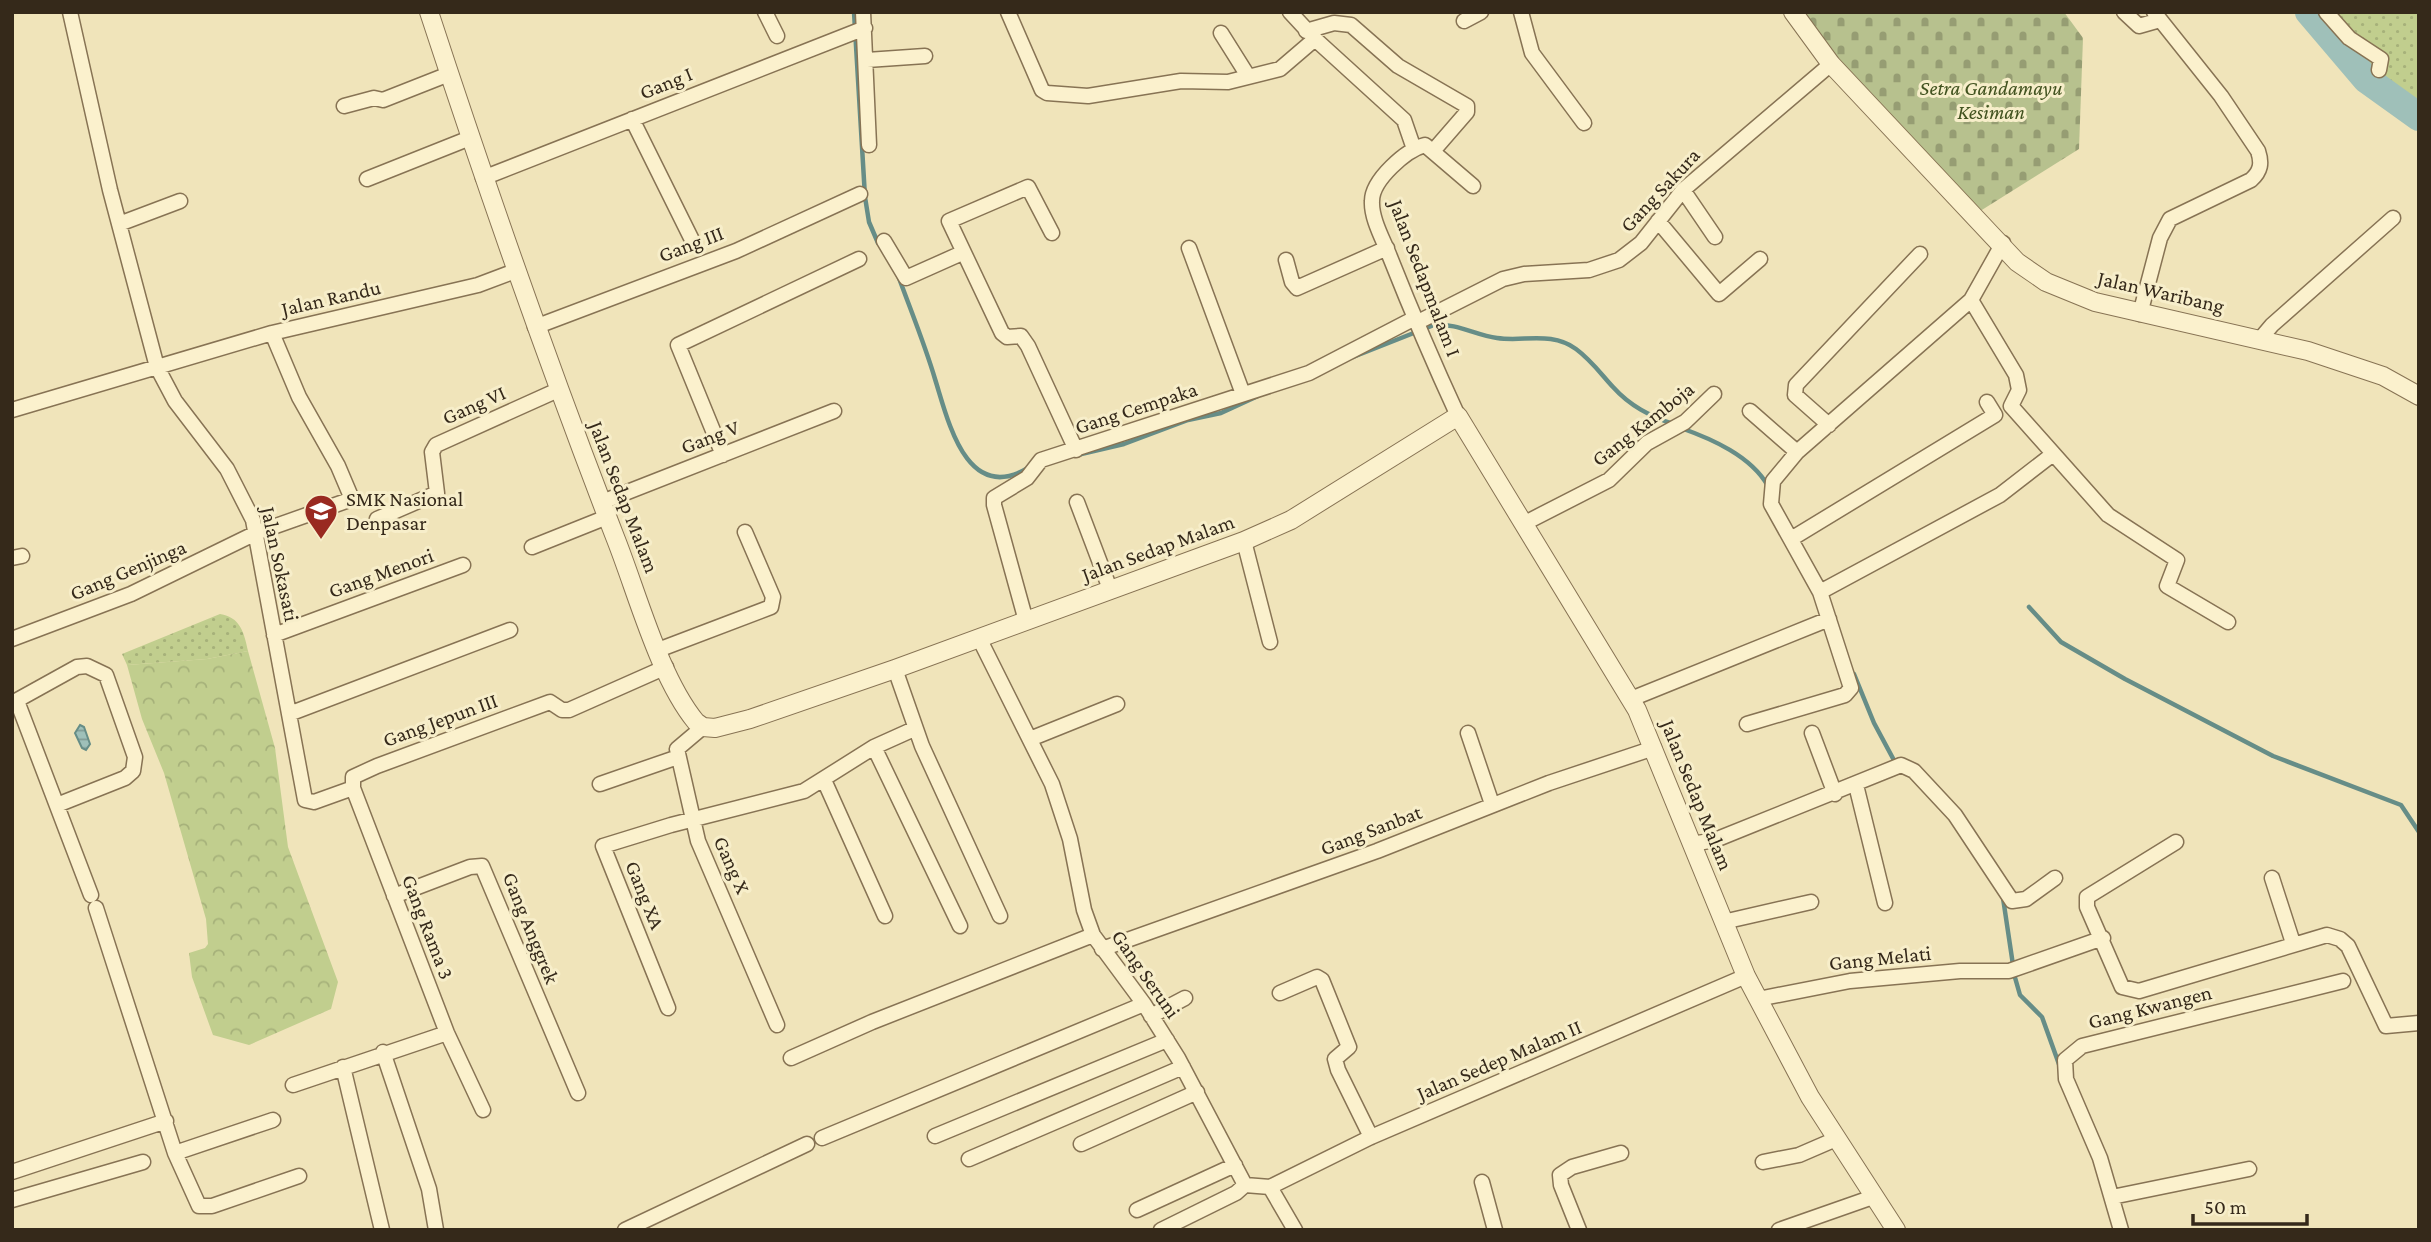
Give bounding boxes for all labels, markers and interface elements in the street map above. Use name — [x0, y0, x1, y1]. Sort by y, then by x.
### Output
street label: Gang I — [636, 62, 696, 104]
park label: Setra Gandamayu Kesiman — [1920, 76, 2062, 124]
street label: Gang Sakura — [1615, 143, 1705, 237]
street label: Jalan Sedapmalam I — [1383, 194, 1466, 360]
street label: Gang III — [655, 221, 727, 267]
street label: Jalan Waribang — [2093, 265, 2227, 318]
street label: Jalan Randu — [277, 275, 383, 322]
street label: Gang Cempaka — [1072, 377, 1200, 439]
street label: Gang Kamboja — [1587, 377, 1699, 471]
street label: Gang VI — [439, 380, 509, 430]
street label: Gang V — [678, 415, 742, 459]
street label: Jalan Sedap Malam — [583, 416, 664, 576]
place label: SMK Nasional Denpasar — [346, 487, 463, 535]
school or university icon: SMK Nasional Denpasar — [302, 492, 340, 541]
street label: Jalan Sokasati — [256, 502, 304, 624]
street label: Jalan Sedap Malam — [1077, 509, 1238, 587]
street label: Gang Genjinga — [66, 535, 190, 605]
street label: Gang Menori — [325, 543, 437, 603]
street label: Gang Jepun III — [379, 688, 501, 752]
street label: Jalan Sedap Malam — [1655, 714, 1738, 874]
street label: Gang Sanbat — [1317, 799, 1426, 860]
street label: Gang X — [709, 833, 755, 897]
street label: Gang XA — [620, 857, 670, 933]
street label: Gang Anggrek — [498, 869, 564, 987]
street label: Gang Rama 3 — [397, 871, 459, 983]
street label: Gang Seruni — [1107, 925, 1186, 1023]
street label: Gang Melati — [1828, 941, 1933, 975]
street label: Gang Kwangen — [2086, 980, 2214, 1034]
street label: Jalan Sedep Malam II — [1411, 1014, 1585, 1106]
scale bar — [2193, 1182, 2307, 1226]
text: 50 m — [2204, 1195, 2247, 1219]

